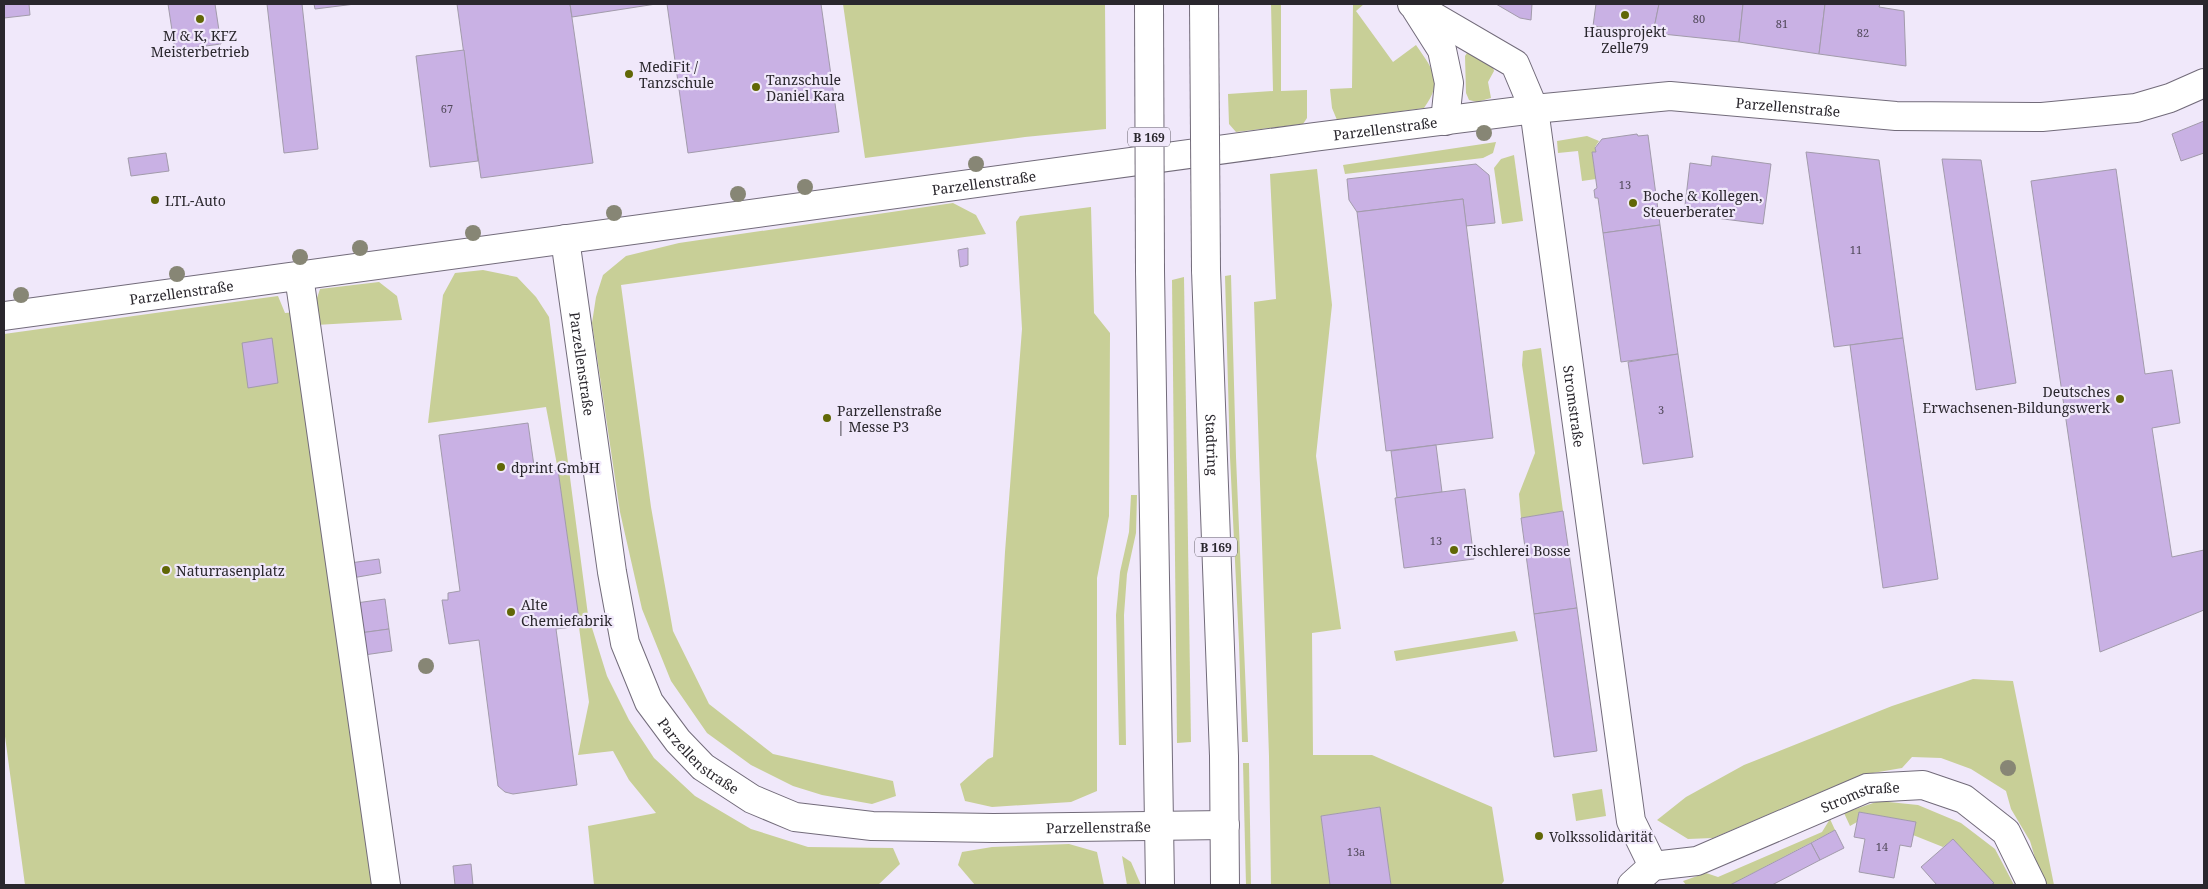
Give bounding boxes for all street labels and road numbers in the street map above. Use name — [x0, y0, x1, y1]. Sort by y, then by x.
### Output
street label: Parzellenstraße — [1735, 92, 1841, 121]
street label: Parzellenstraße — [1332, 112, 1438, 144]
road number: B 169 — [1128, 128, 1170, 146]
street label: Parzellenstraße — [931, 166, 1037, 199]
street label: Parzellenstraße — [128, 275, 235, 308]
street label: Parzellenstraße — [566, 311, 599, 417]
street label: Stromstraße — [1560, 364, 1589, 448]
street label: Stadtring — [1202, 414, 1223, 476]
road number: B 169 — [1195, 538, 1237, 556]
street label: Parzellenstraße — [654, 713, 743, 798]
street label: Stromstraße — [1817, 777, 1900, 816]
street label: Parzellenstraße — [1046, 816, 1151, 837]

